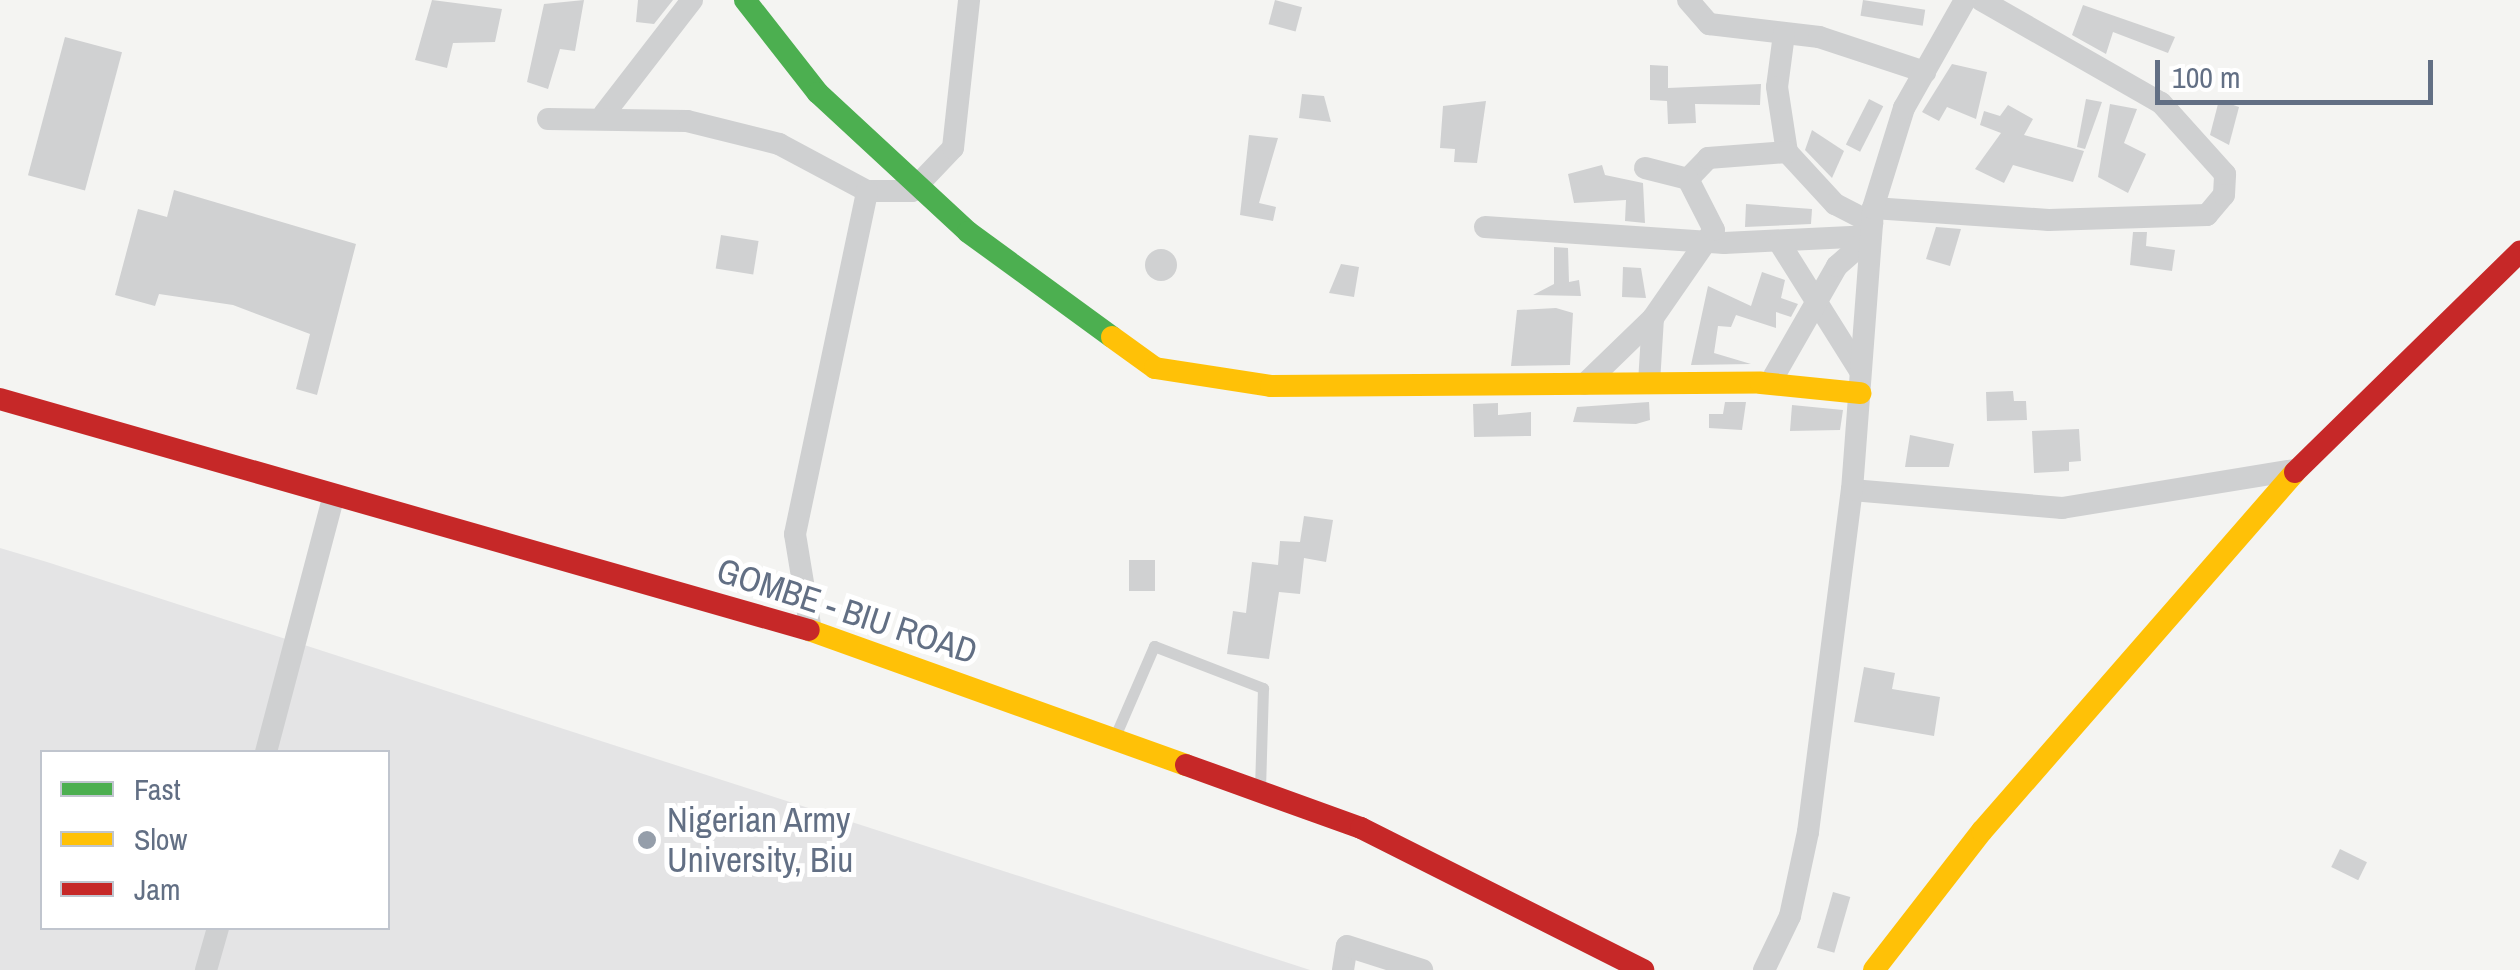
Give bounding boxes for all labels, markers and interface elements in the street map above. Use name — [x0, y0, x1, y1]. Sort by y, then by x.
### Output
scale bar — [2160, 40, 2438, 102]
text: 100 m — [2172, 57, 2240, 97]
street label: GOMBE - BIU ROAD — [712, 549, 982, 673]
legend — [40, 750, 390, 930]
text: Fast — [134, 769, 181, 809]
place label: Nigerian Army University, Biu — [667, 799, 853, 881]
text: Slow — [134, 819, 187, 859]
marker: Nigerian Army University, Biu — [636, 829, 658, 851]
text: Jam — [134, 869, 180, 909]

